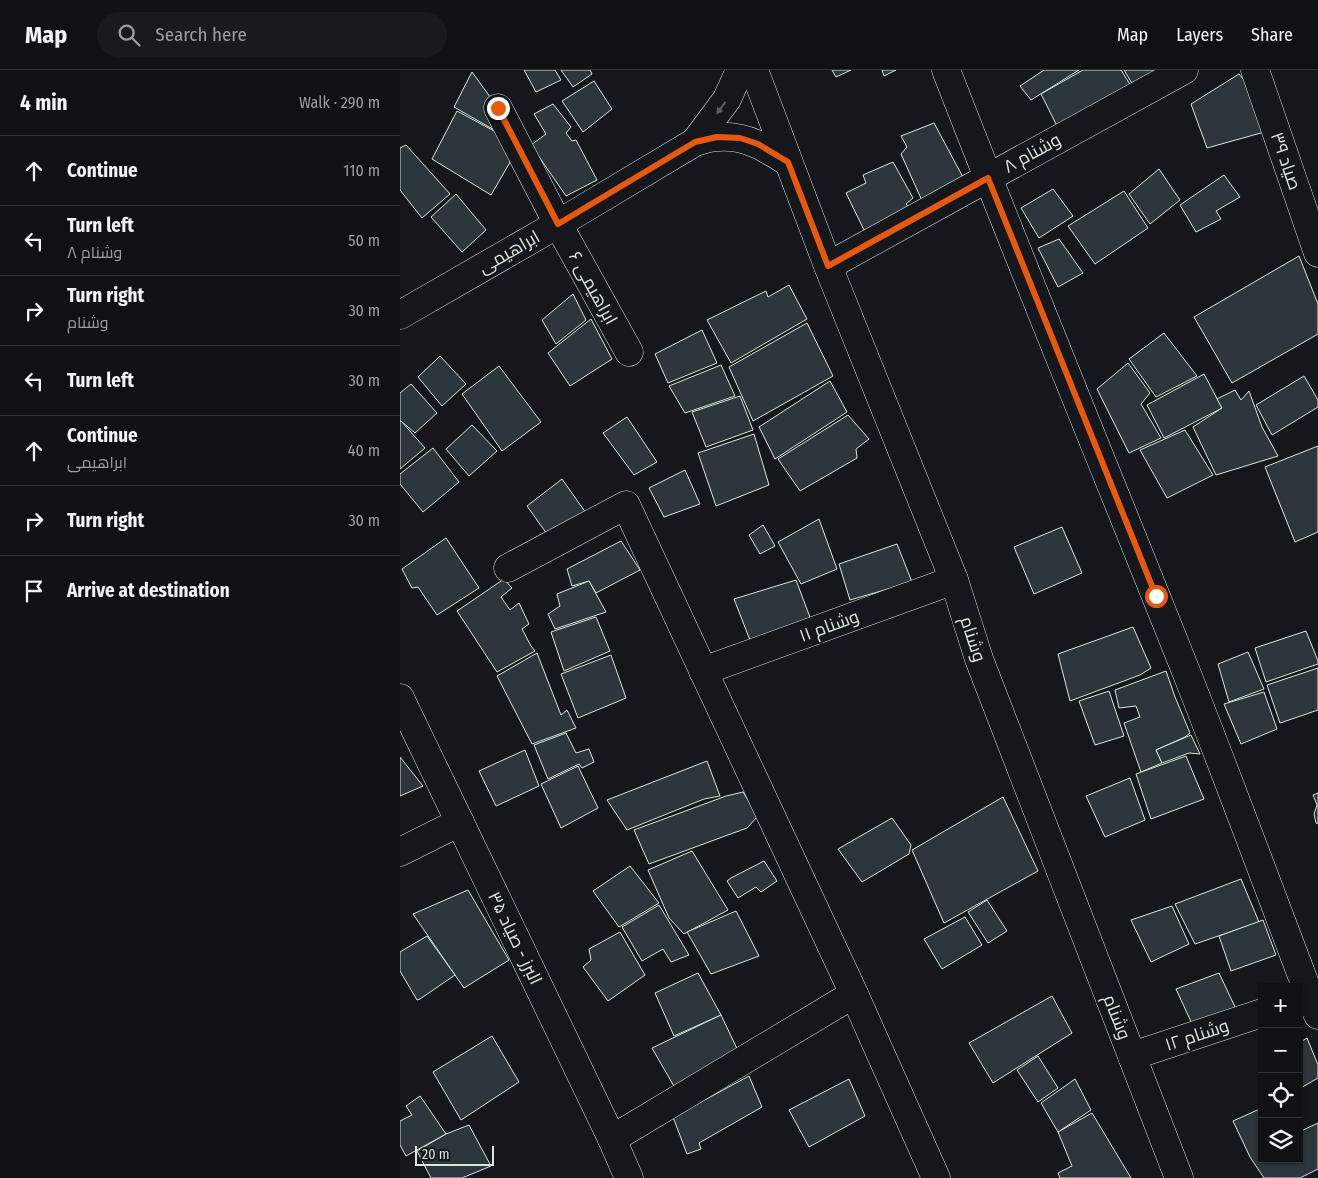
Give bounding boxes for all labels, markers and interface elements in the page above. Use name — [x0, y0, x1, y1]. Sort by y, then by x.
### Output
search box — [97, 12, 447, 57]
text: Map — [25, 21, 67, 49]
icon: search — [115, 21, 143, 49]
text: Search here — [155, 23, 247, 46]
text: Map — [1117, 24, 1148, 46]
text: Layers — [1176, 24, 1223, 46]
text: Share — [1251, 24, 1293, 46]
text: 4 min — [20, 90, 68, 116]
text: Walk · 290 m — [299, 93, 380, 112]
route end — [487, 97, 510, 120]
one-way arrow — [716, 101, 726, 115]
street label: وشنام ۸ — [1000, 128, 1065, 179]
street label: صیاد ۳۹ — [1266, 129, 1306, 193]
icon: ahead — [20, 157, 48, 185]
text: Continue — [67, 159, 138, 182]
text: 110 m — [343, 161, 380, 180]
text: Turn left — [67, 214, 134, 237]
street label: ابراهیمی — [474, 226, 544, 278]
icon: left — [20, 227, 48, 255]
text: 50 m — [348, 231, 380, 250]
text: وشنام ۸ — [67, 243, 122, 262]
street label: ابراهیمی ۶ — [564, 247, 622, 329]
text: Turn right — [67, 284, 144, 307]
icon: right — [20, 297, 48, 325]
text: 30 m — [348, 301, 380, 320]
text: وشنام — [67, 313, 108, 332]
icon: left — [20, 367, 48, 395]
text: Turn left — [67, 369, 134, 392]
text: 30 m — [348, 371, 380, 390]
text: Continue — [67, 424, 138, 447]
icon: ahead — [20, 437, 48, 465]
text: 40 m — [348, 441, 380, 460]
text: ابراهیمی — [67, 453, 127, 472]
icon: right — [20, 507, 48, 535]
text: Turn right — [67, 509, 144, 532]
text: 30 m — [348, 511, 380, 530]
icon: arrive — [20, 577, 48, 605]
text: Arrive at destination — [67, 579, 230, 602]
route start — [1145, 585, 1168, 608]
street label: وشنام ۱۱ — [796, 605, 862, 648]
street label: وشنام — [954, 613, 991, 665]
street label: البرز - صیاد ۳۵ — [483, 888, 547, 988]
map controls — [1258, 983, 1303, 1163]
button: + — [1258, 983, 1303, 1028]
street label: وشنام — [1097, 991, 1136, 1043]
street label: وشنام ۱۲ — [1162, 1014, 1232, 1057]
button: − — [1258, 1028, 1303, 1073]
button: locate — [1258, 1073, 1303, 1118]
button: layers — [1258, 1118, 1303, 1163]
scale bar — [415, 1143, 494, 1166]
text: 20 m — [422, 1146, 450, 1163]

